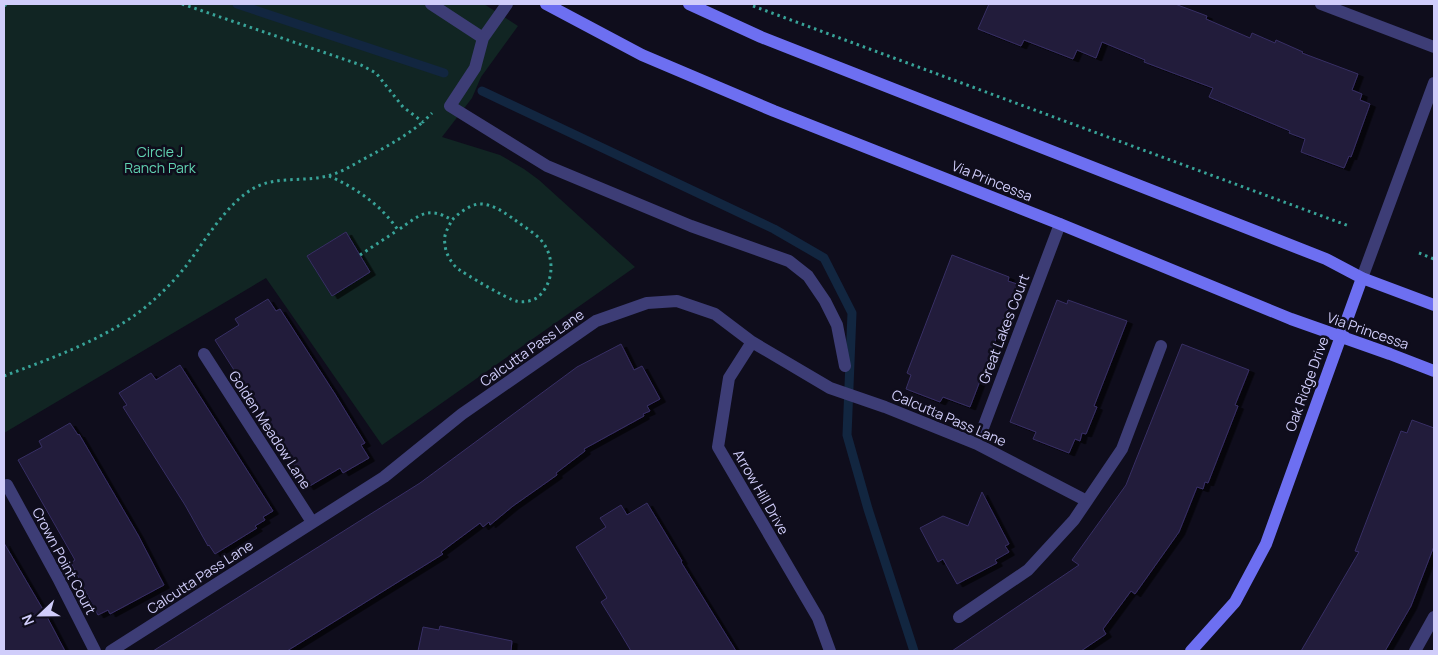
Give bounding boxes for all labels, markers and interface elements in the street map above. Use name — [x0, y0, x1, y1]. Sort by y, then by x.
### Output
park label: Circle J Ranch Park — [124, 142, 197, 177]
street label: Via Princessa — [949, 156, 1035, 205]
street label: Great Lakes Court — [974, 271, 1033, 387]
street label: Calcutta Pass Lane — [476, 305, 587, 391]
street label: Via Princessa — [1325, 308, 1412, 353]
street label: Oak Ridge Drive — [1280, 334, 1333, 434]
street label: Golden Meadow Lane — [225, 367, 316, 493]
street label: Calcutta Pass Lane — [889, 385, 1009, 450]
street label: Arrow Hill Drive — [729, 446, 793, 538]
street label: Crown Point Court — [28, 504, 101, 618]
street label: Calcutta Pass Lane — [143, 535, 256, 618]
north arrow — [15, 590, 65, 640]
text: N — [17, 612, 38, 628]

